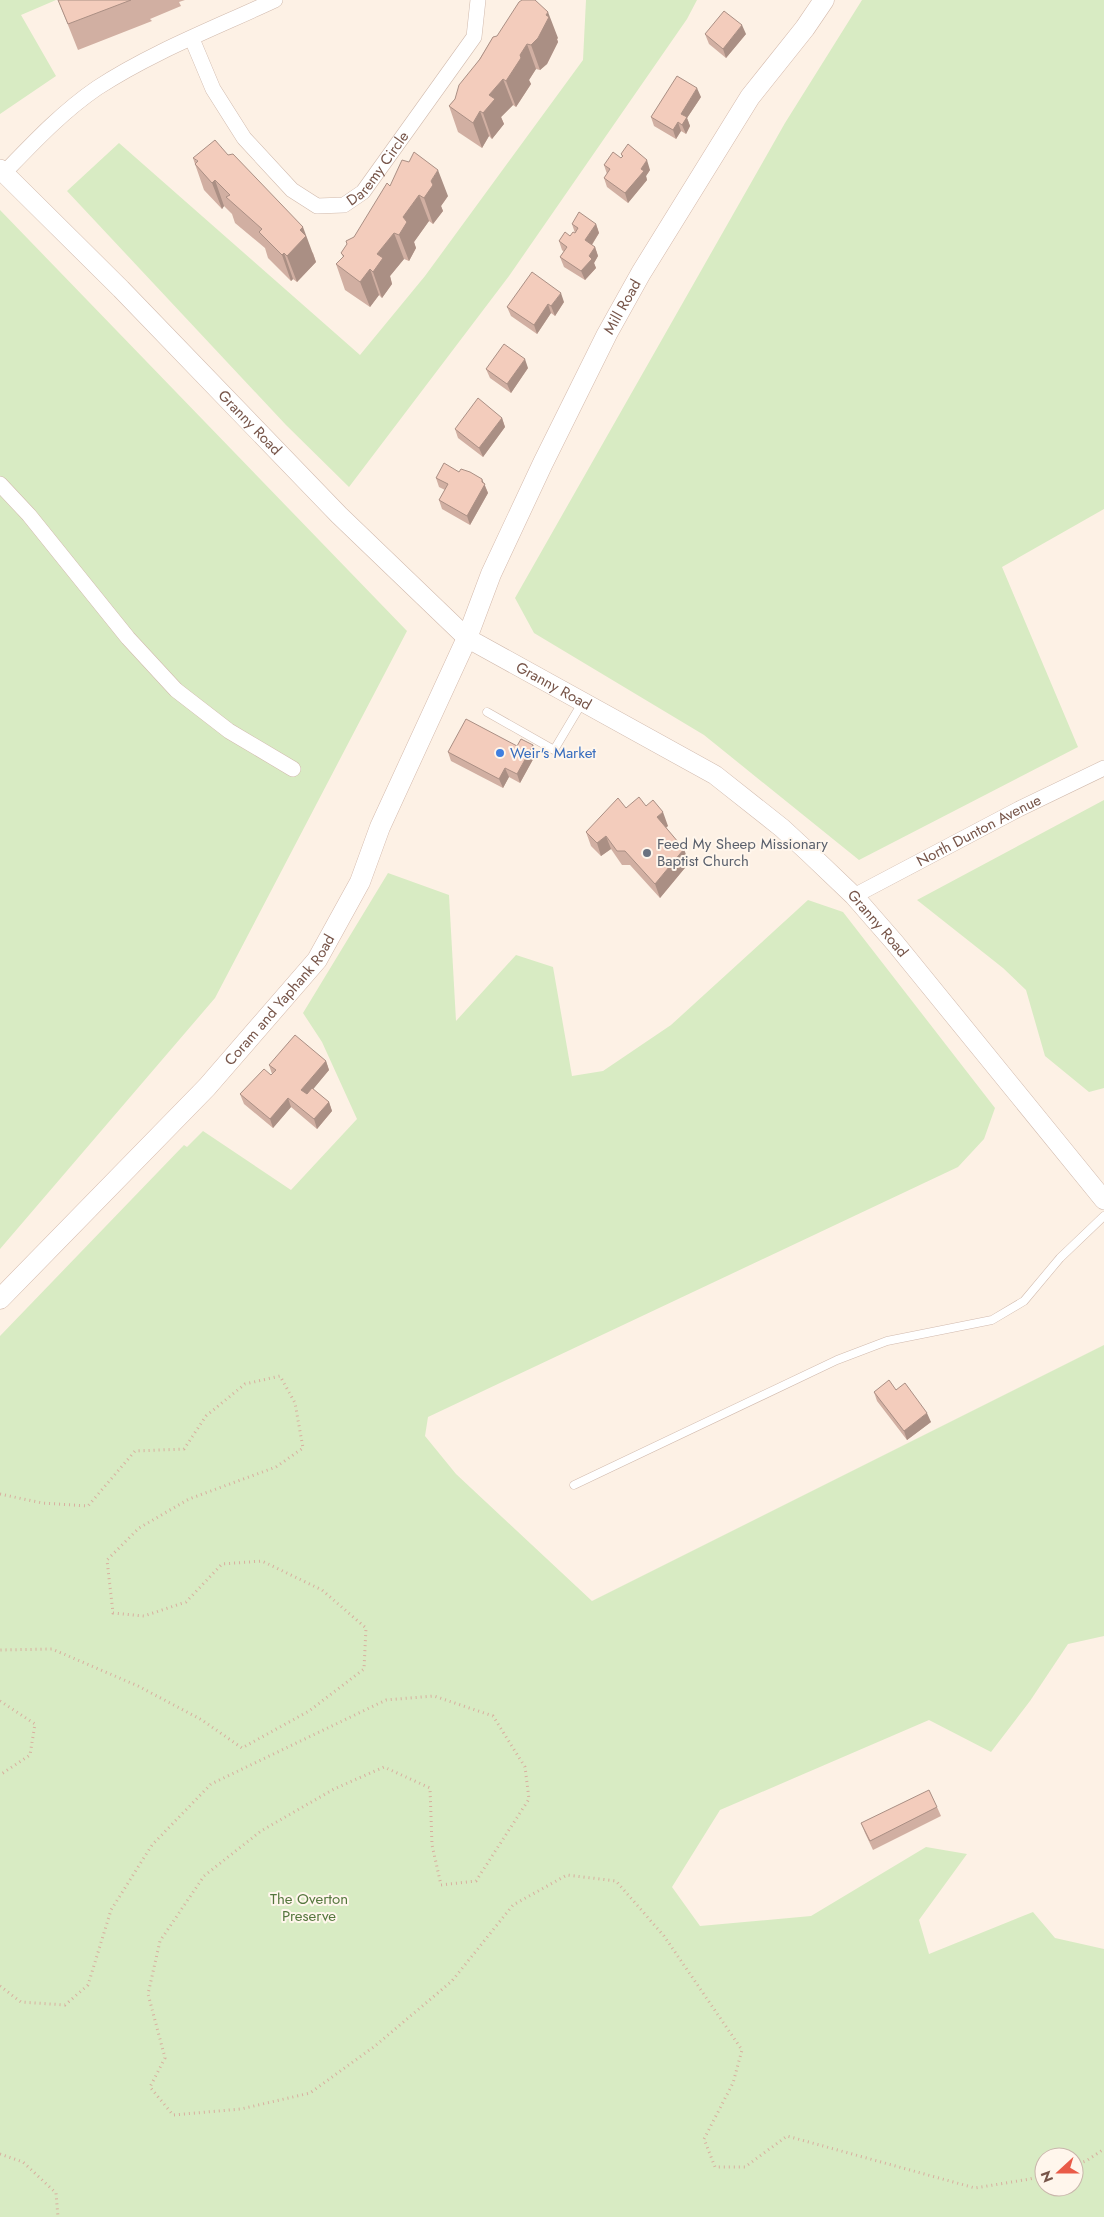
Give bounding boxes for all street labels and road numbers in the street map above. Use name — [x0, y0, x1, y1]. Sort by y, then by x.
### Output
street label: Daremy Circle — [342, 126, 414, 211]
street label: Mill Road — [598, 275, 646, 338]
street label: Granny Road — [213, 385, 287, 460]
street label: Granny Road — [512, 656, 595, 716]
street label: North Dunton Avenue — [913, 789, 1045, 872]
street label: Granny Road — [842, 885, 913, 962]
street label: Coram and Yaphank Road — [219, 930, 340, 1070]

